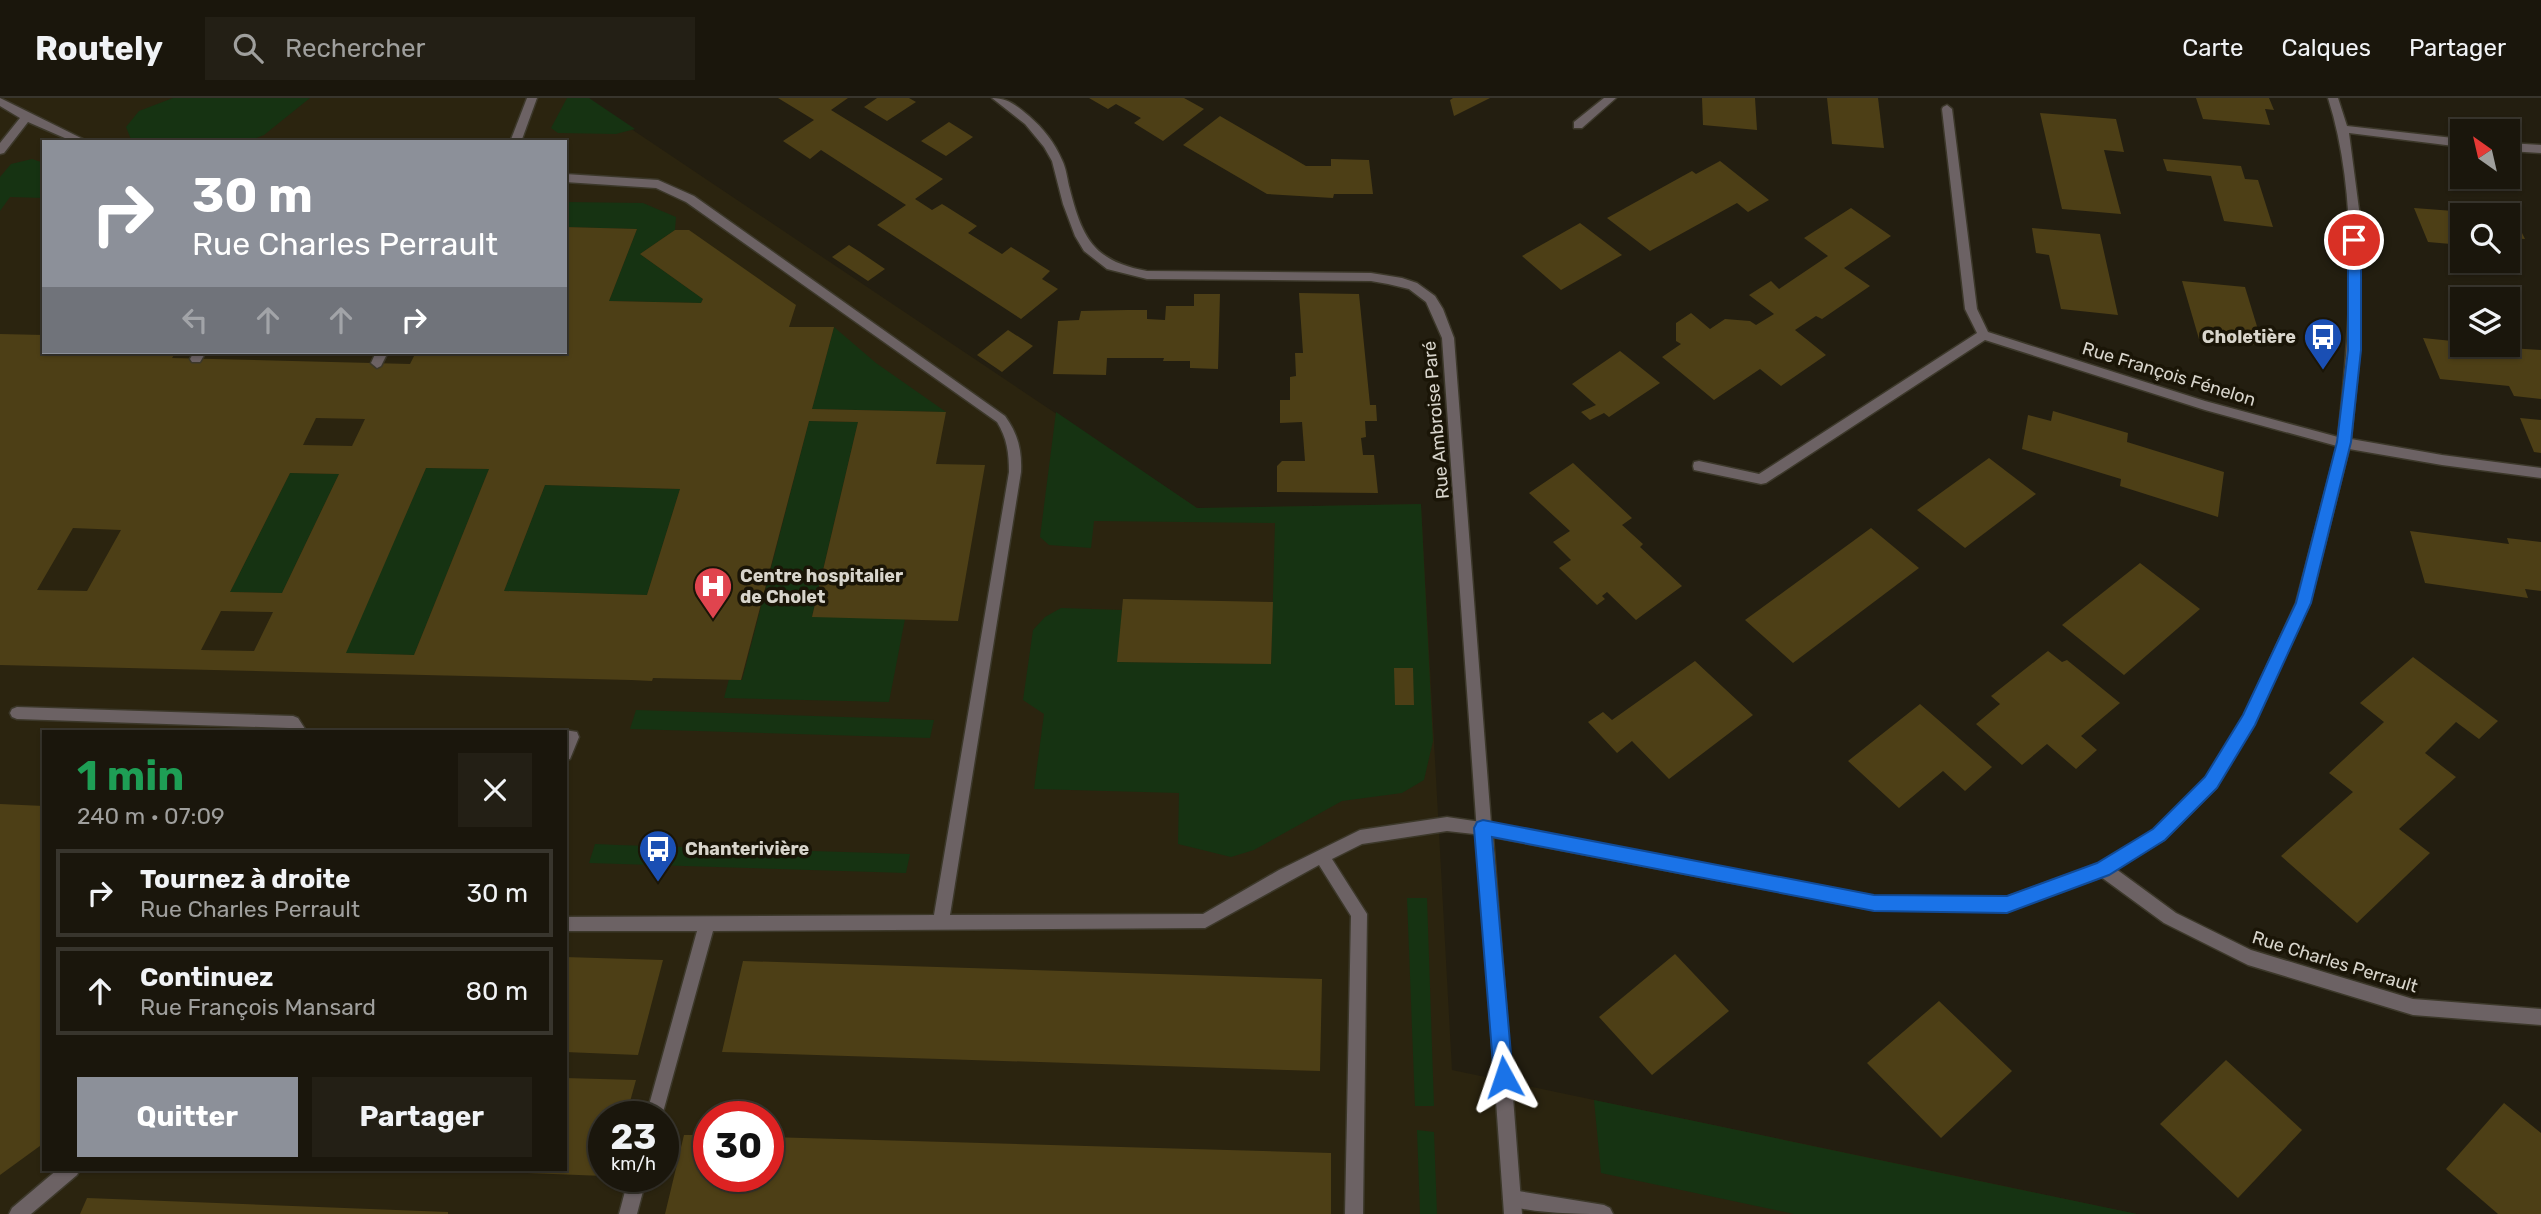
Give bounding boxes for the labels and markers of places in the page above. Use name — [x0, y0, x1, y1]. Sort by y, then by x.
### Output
pin — [2324, 210, 2384, 270]
bus stop icon: Choletière — [2302, 316, 2344, 371]
place label: Choletière — [2202, 326, 2296, 348]
hospital icon: Centre hospitalier de Cholet — [692, 565, 734, 620]
place label: Centre hospitalier de Cholet — [740, 565, 903, 608]
bus stop icon: Chanterivière — [637, 828, 679, 883]
place label: Chanterivière — [685, 838, 809, 860]

